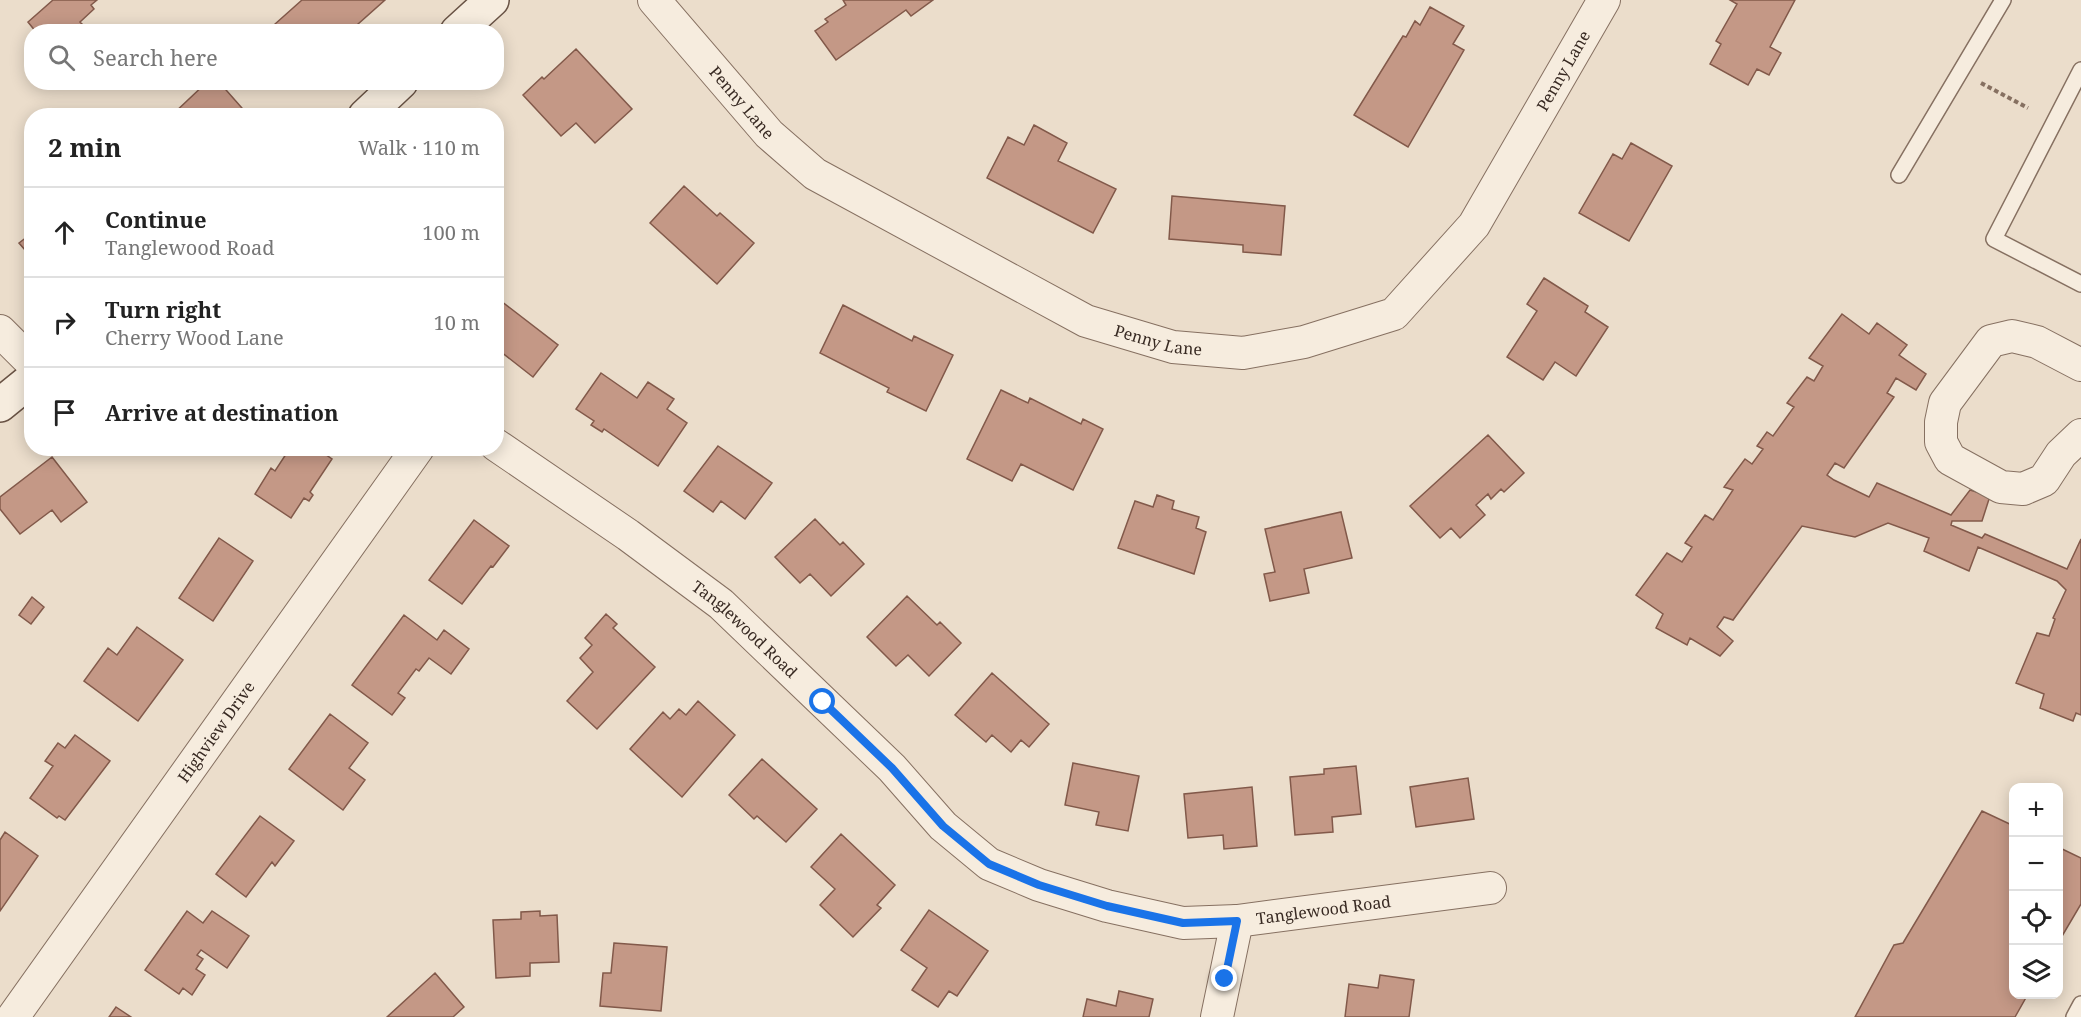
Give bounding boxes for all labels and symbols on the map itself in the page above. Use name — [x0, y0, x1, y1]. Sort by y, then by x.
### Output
street label: Penny Lane — [1531, 26, 1595, 115]
street label: Penny Lane — [704, 61, 779, 144]
street label: Penny Lane — [1112, 319, 1203, 360]
street label: Tanglewood Road — [688, 575, 803, 683]
street label: Highview Drive — [172, 677, 260, 787]
route start — [809, 688, 835, 714]
street label: Tanglewood Road — [1255, 890, 1392, 929]
route end — [1211, 965, 1237, 991]

